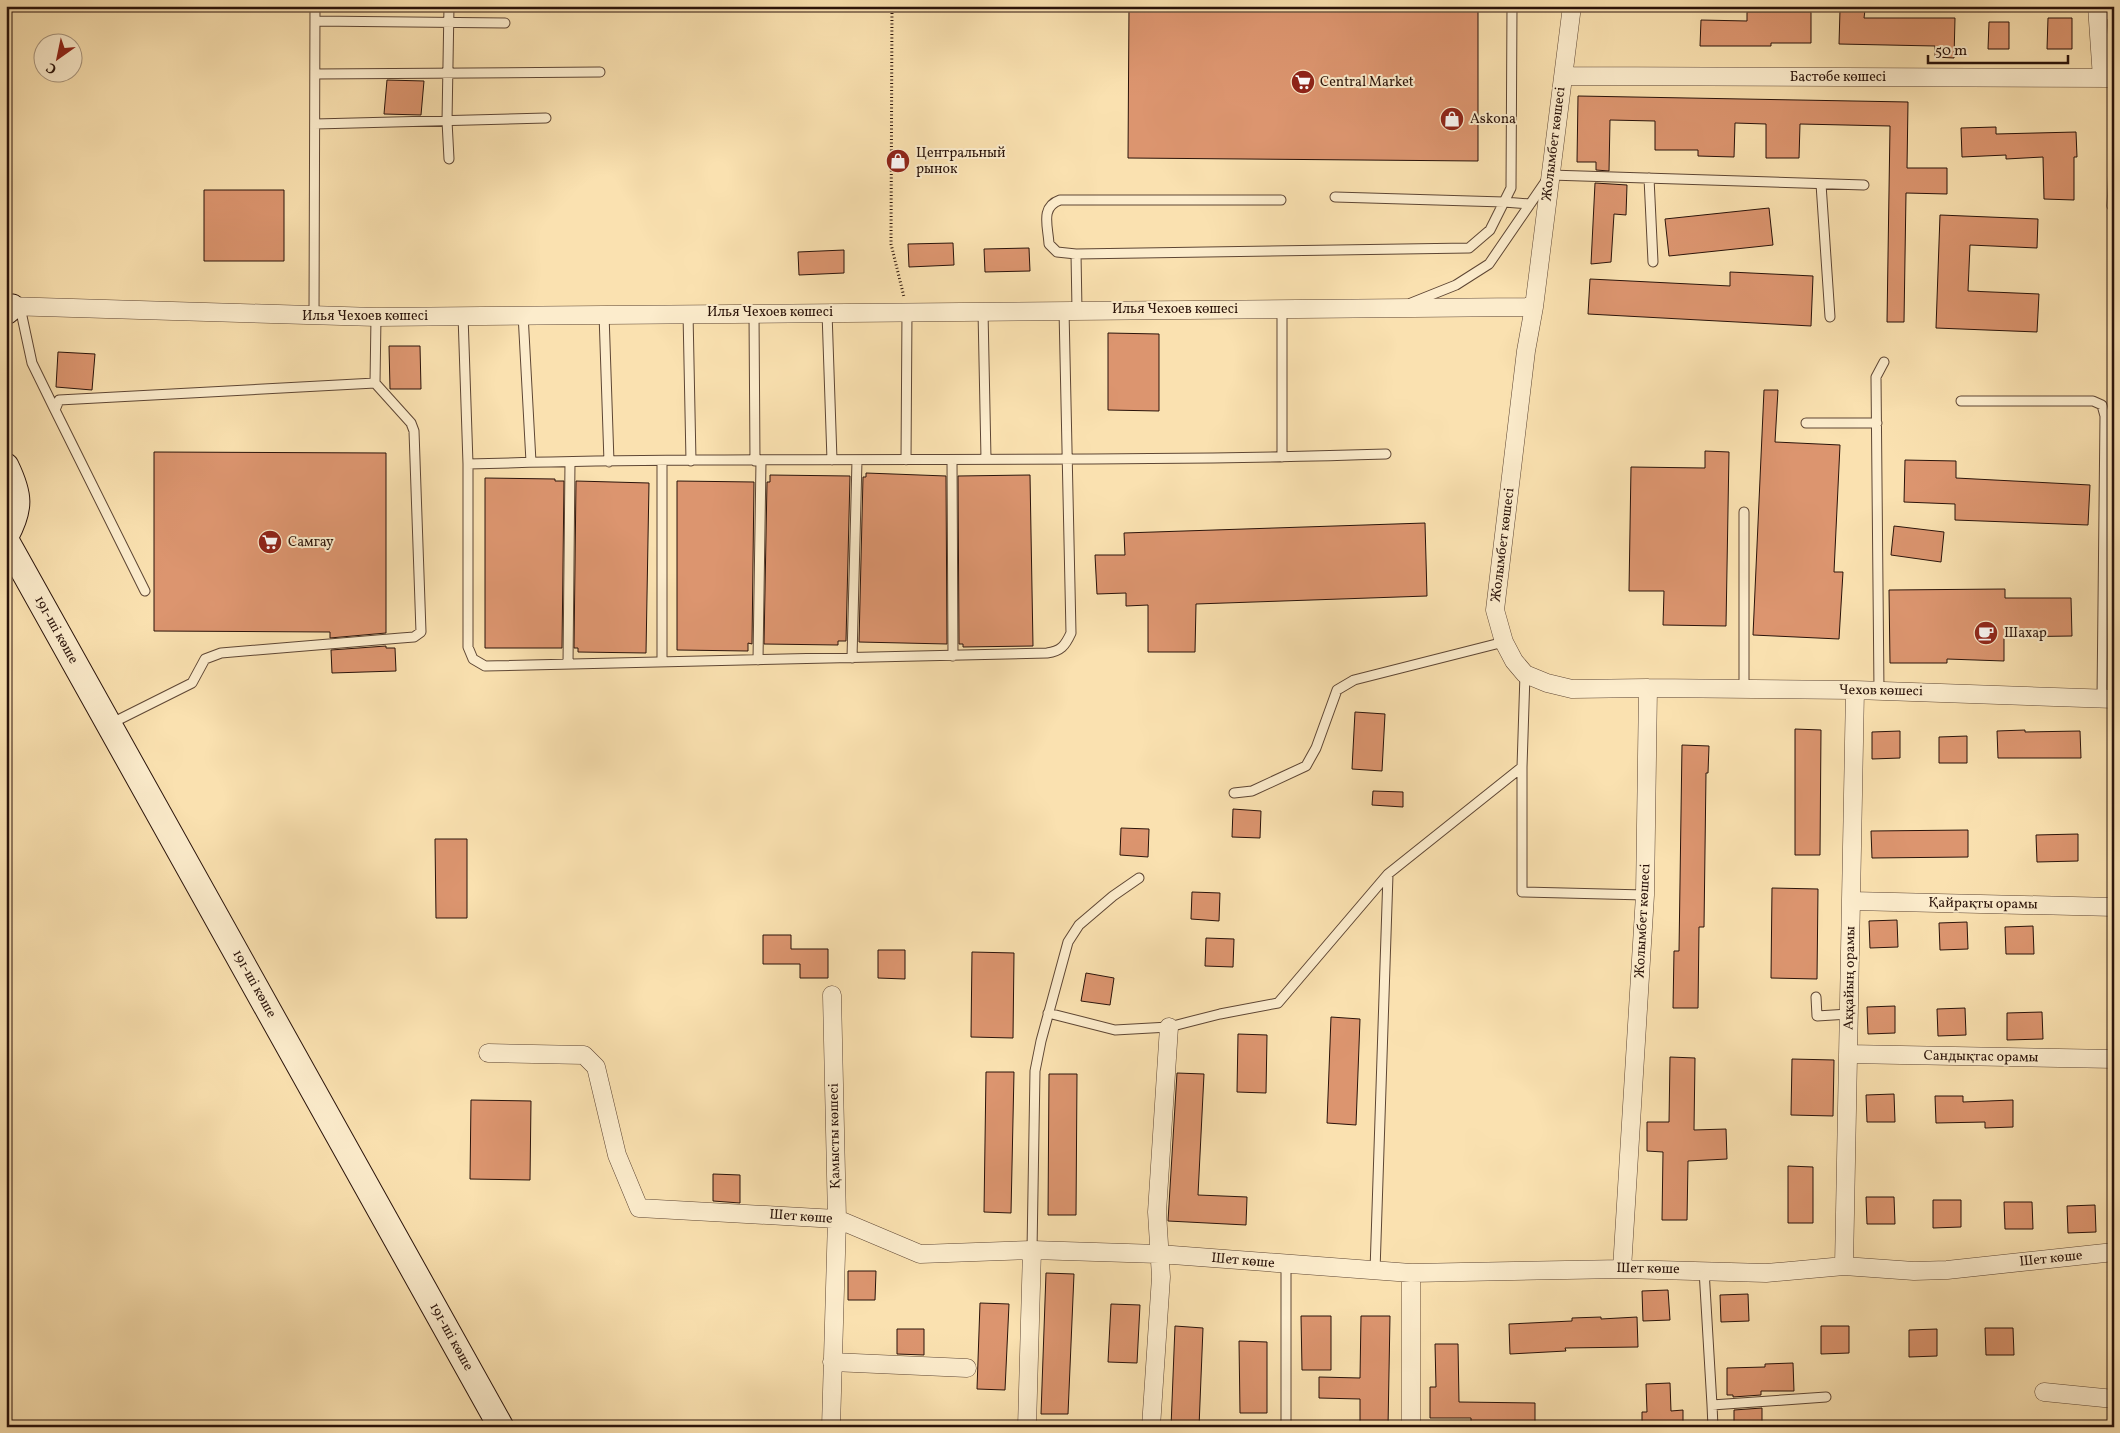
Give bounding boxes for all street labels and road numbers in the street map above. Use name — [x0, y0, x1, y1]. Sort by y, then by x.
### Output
street label: Бастөбе көшесі — [1790, 68, 1886, 87]
street label: Жолымбет көшесі — [1538, 86, 1570, 202]
street label: Илья Чехоев көшесі — [1112, 300, 1238, 319]
street label: Илья Чехоев көшесі — [707, 303, 833, 322]
street label: Илья Чехоев көшесі — [302, 307, 428, 326]
street label: Жолымбет көшесі — [1487, 487, 1519, 603]
street label: 191-ші көше — [29, 593, 83, 668]
street label: Чехов көшесі — [1839, 681, 1923, 701]
street label: Жолымбет көшесі — [1631, 863, 1655, 979]
street label: Қайрақты орамы — [1928, 894, 2038, 914]
street label: Аққайың орамы — [1840, 926, 1860, 1030]
street label: 191-ші көше — [227, 947, 281, 1022]
street label: Сандықтас орамы — [1923, 1046, 2039, 1068]
street label: Қамысты көшесі — [825, 1083, 845, 1189]
street label: Шет көше — [769, 1205, 834, 1229]
street label: Шет көше — [2018, 1246, 2084, 1272]
street label: Шет көше — [1211, 1249, 1276, 1273]
street label: Шет көше — [1616, 1259, 1680, 1279]
street label: 191-ші көше — [424, 1300, 478, 1375]

